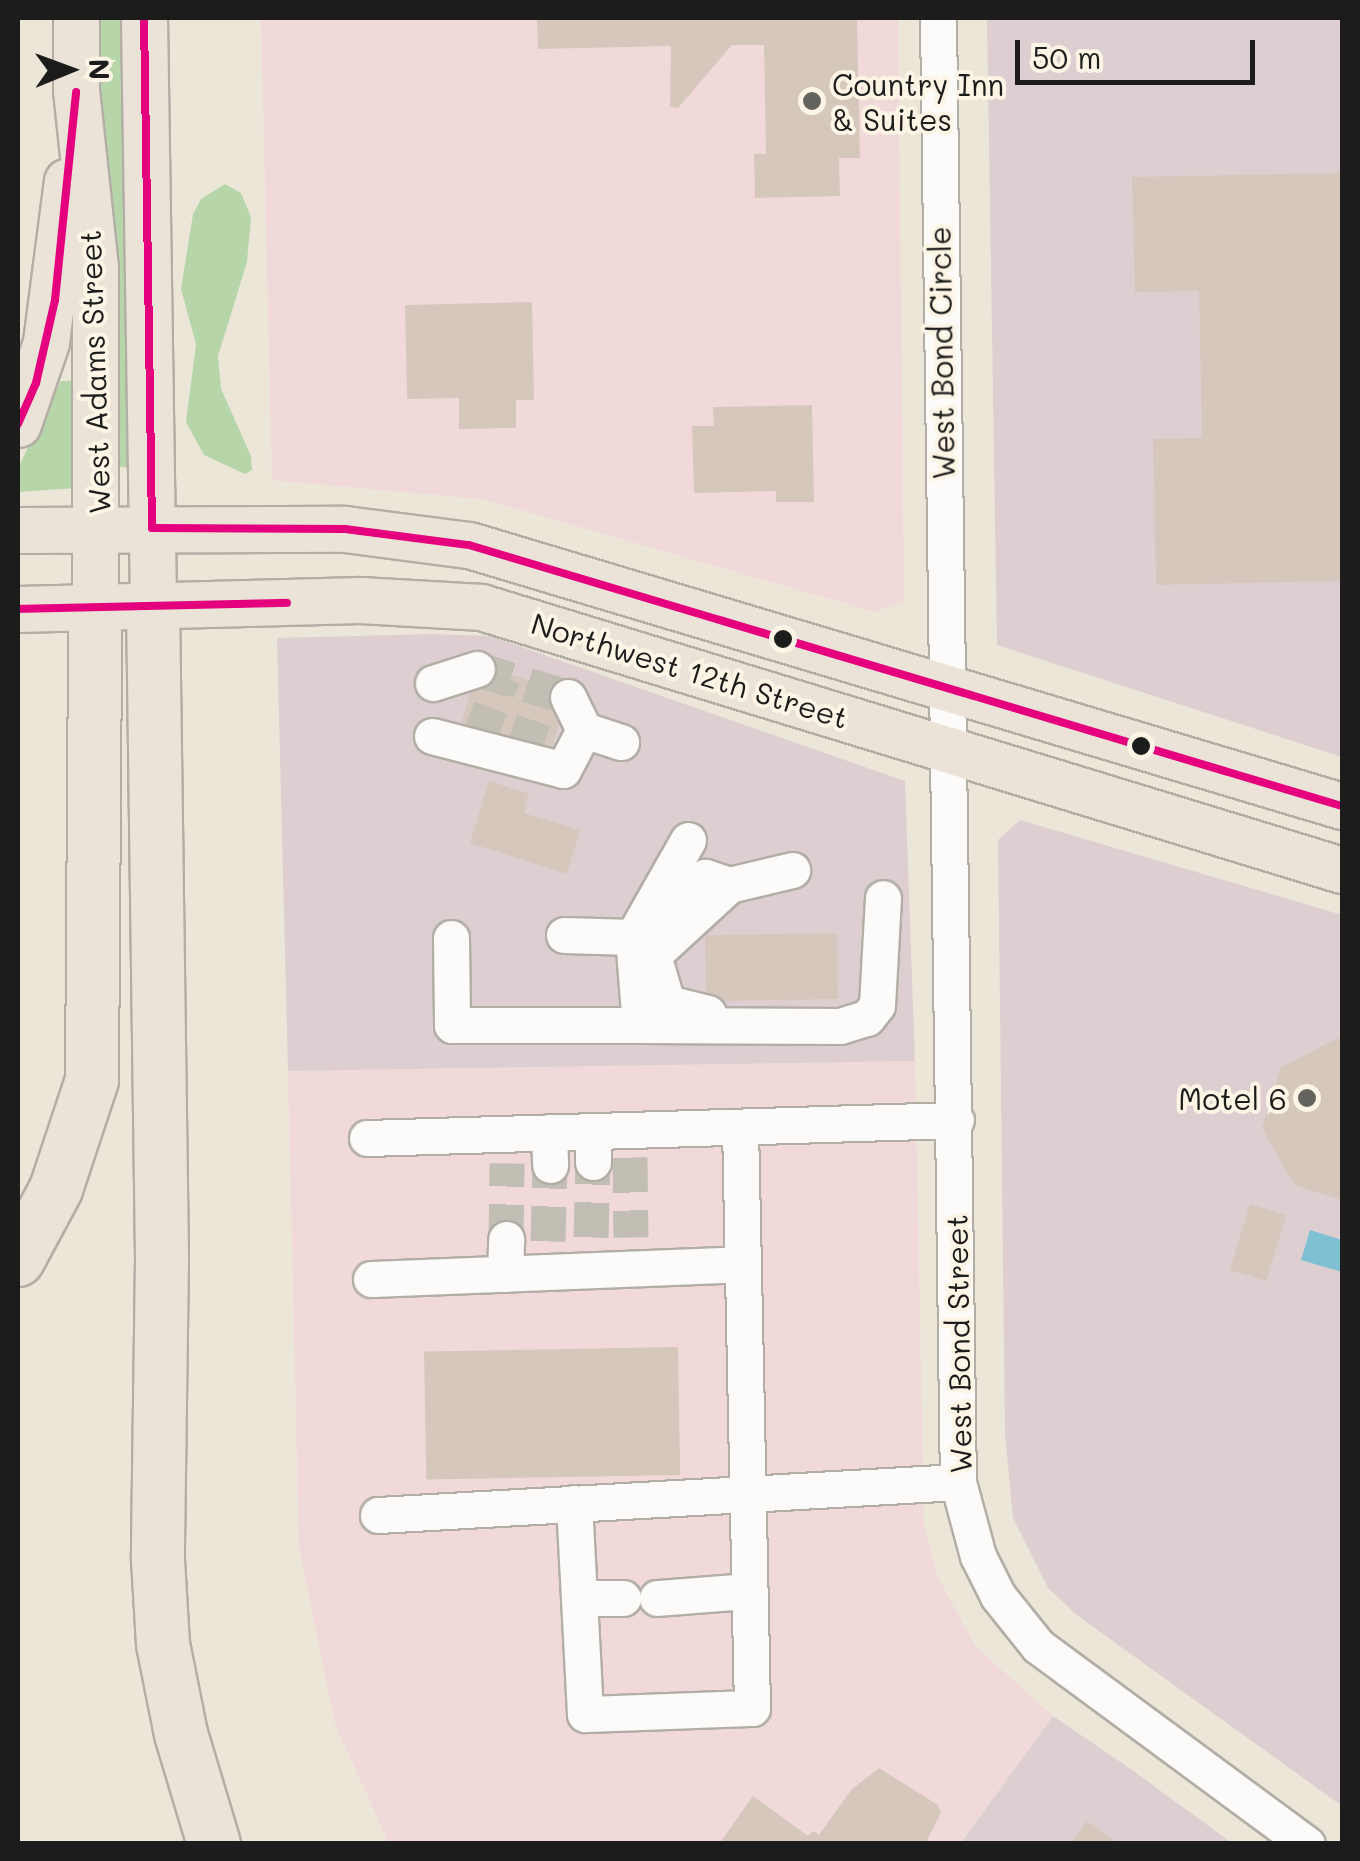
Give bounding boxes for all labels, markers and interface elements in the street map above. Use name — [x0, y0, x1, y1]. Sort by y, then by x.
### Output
north arrow — [20, 20, 120, 120]
scale bar — [1020, 20, 1260, 82]
text: 50 m — [1032, 37, 1102, 77]
text: N — [82, 59, 118, 80]
place label: Country Inn & Suites — [832, 66, 1004, 136]
marker: Country Inn & Suites — [801, 90, 823, 112]
street label: West Bond Circle — [921, 226, 961, 480]
street label: West Adams Street — [71, 229, 117, 515]
street label: Northwest 12th Street — [527, 605, 853, 735]
unlabelled marker — [773, 629, 793, 649]
unlabelled marker — [1131, 736, 1151, 756]
place label: Motel 6 — [1178, 1080, 1287, 1116]
marker: Motel 6 — [1296, 1087, 1318, 1109]
street label: West Bond Street — [938, 1214, 978, 1474]

